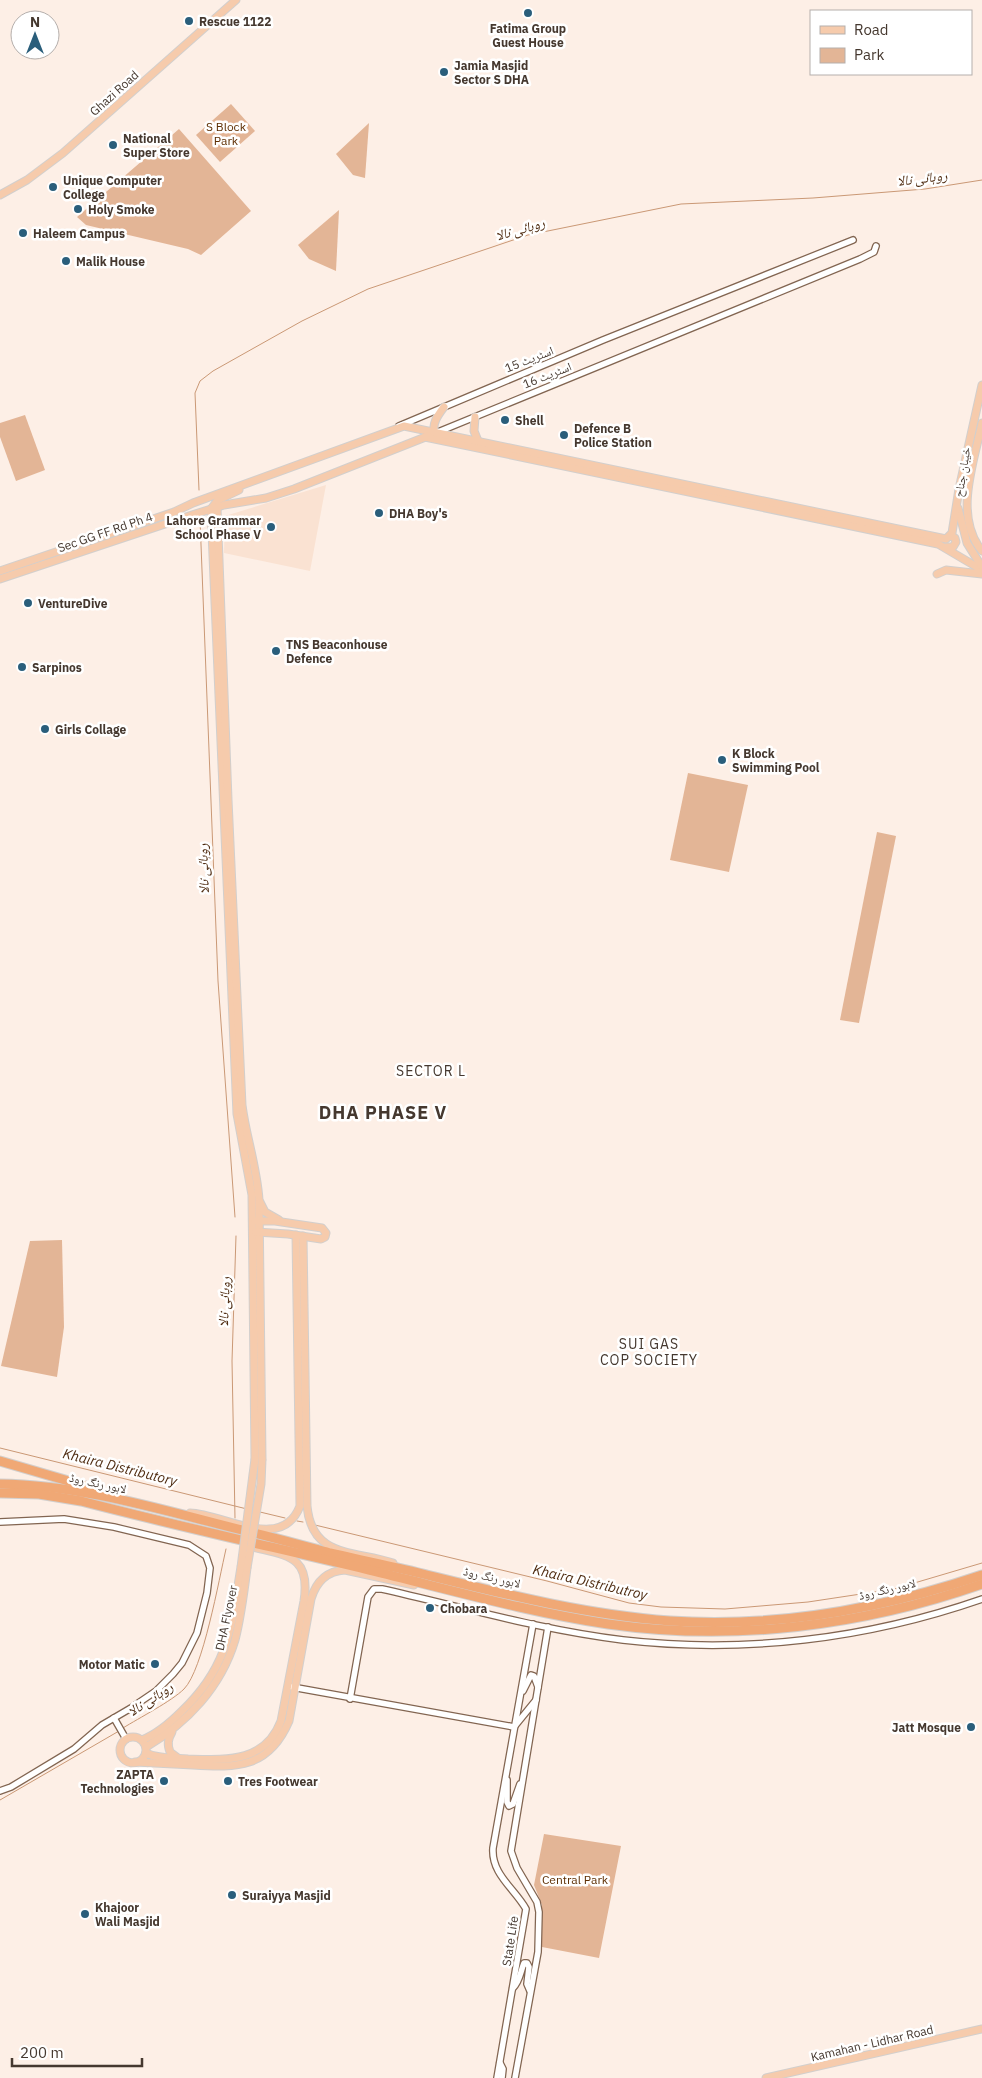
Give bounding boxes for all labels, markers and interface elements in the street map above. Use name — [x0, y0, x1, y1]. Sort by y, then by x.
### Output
marker: Fatima Group Guest House — [522, 7, 534, 19]
north arrow — [10, 10, 60, 60]
legend — [810, 10, 972, 75]
text: N — [30, 13, 40, 31]
place label: Rescue 1122 — [199, 14, 271, 29]
marker: Rescue 1122 — [183, 15, 195, 27]
text: Road — [854, 20, 889, 39]
place label: Fatima Group Guest House — [490, 21, 566, 50]
text: Park — [854, 45, 884, 64]
place label: Jamia Masjid Sector S DHA — [454, 58, 529, 87]
marker: Jamia Masjid Sector S DHA — [438, 66, 450, 78]
street label: Ghazi Road — [86, 67, 142, 119]
park label: S Block Park — [206, 119, 247, 148]
place label: National Super Store — [123, 131, 190, 160]
marker: National Super Store — [107, 139, 119, 151]
water label: روہائی نالا — [896, 166, 949, 190]
place label: Unique Computer College — [63, 173, 162, 202]
marker: Unique Computer College — [47, 181, 59, 193]
place label: Holy Smoke — [88, 202, 155, 217]
marker: Holy Smoke — [72, 203, 84, 215]
water label: روہائی نالا — [493, 213, 547, 245]
place label: Haleem Campus — [33, 226, 125, 241]
marker: Haleem Campus — [17, 227, 29, 239]
place label: Malik House — [76, 254, 145, 269]
marker: Malik House — [60, 255, 72, 267]
street label: اسٹریٹ 15 — [503, 342, 556, 376]
street label: اسٹریٹ 16 — [521, 358, 574, 392]
place label: Shell — [515, 413, 544, 428]
marker: Shell — [499, 414, 511, 426]
place label: Defence B Police Station — [574, 421, 652, 450]
marker: Defence B Police Station — [558, 429, 570, 441]
street label: خیبان جناح — [951, 446, 974, 498]
place label: DHA Boy's — [389, 506, 448, 521]
marker: DHA Boy's — [373, 507, 385, 519]
street label: Sec GG FF Rd Ph 4 — [55, 509, 155, 555]
place label: Lahore Grammar School Phase V — [166, 513, 261, 542]
marker: Lahore Grammar School Phase V — [265, 521, 277, 533]
place label: VentureDive — [38, 596, 108, 611]
marker: VentureDive — [22, 597, 34, 609]
place label: TNS Beaconhouse Defence — [286, 637, 388, 666]
marker: TNS Beaconhouse Defence — [270, 645, 282, 657]
place label: Sarpinos — [32, 660, 82, 675]
marker: Sarpinos — [16, 661, 28, 673]
place label: Girls Collage — [55, 722, 127, 737]
marker: Girls Collage — [39, 723, 51, 735]
place label: K Block Swimming Pool — [732, 746, 820, 775]
marker: K Block Swimming Pool — [716, 754, 728, 766]
water label: روہائی نالا — [193, 843, 213, 895]
district label: SECTOR L — [396, 1062, 466, 1080]
district label: DHA PHASE V — [319, 1101, 447, 1124]
water label: روہائی نالا — [214, 1276, 234, 1328]
district label: SUI GAS COP SOCIETY — [600, 1335, 698, 1369]
water label: Khaira Distributory — [61, 1444, 180, 1490]
street label: لاہور رنگ روڈ — [68, 1470, 128, 1496]
water label: Khaira Distributroy — [531, 1560, 650, 1604]
street label: لاہور رنگ روڈ — [462, 1563, 522, 1591]
street label: لاہور رنگ روڈ — [857, 1575, 917, 1603]
street label: DHA Flyover — [212, 1583, 240, 1652]
place label: Chobara — [440, 1601, 488, 1616]
marker: Chobara — [424, 1602, 436, 1614]
place label: Motor Matic — [79, 1657, 145, 1672]
marker: Motor Matic — [149, 1658, 161, 1670]
water label: روہائی نالا — [124, 1677, 177, 1720]
place label: Jatt Mosque — [892, 1720, 961, 1735]
marker: Jatt Mosque — [965, 1721, 977, 1733]
place label: ZAPTA Technologies — [80, 1767, 154, 1796]
place label: Tres Footwear — [238, 1774, 318, 1789]
marker: ZAPTA Technologies — [158, 1775, 170, 1787]
marker: Tres Footwear — [222, 1775, 234, 1787]
park label: Central Park — [542, 1872, 609, 1887]
place label: Suraiyya Masjid — [242, 1888, 331, 1903]
marker: Suraiyya Masjid — [226, 1889, 238, 1901]
place label: Khajoor Wali Masjid — [95, 1900, 160, 1929]
marker: Khajoor Wali Masjid — [79, 1908, 91, 1920]
street label: State Life — [499, 1914, 521, 1967]
street label: Kamahan - Lidhar Road — [809, 2022, 935, 2064]
scale bar — [12, 2036, 142, 2068]
text: 200 m — [20, 2043, 64, 2062]

